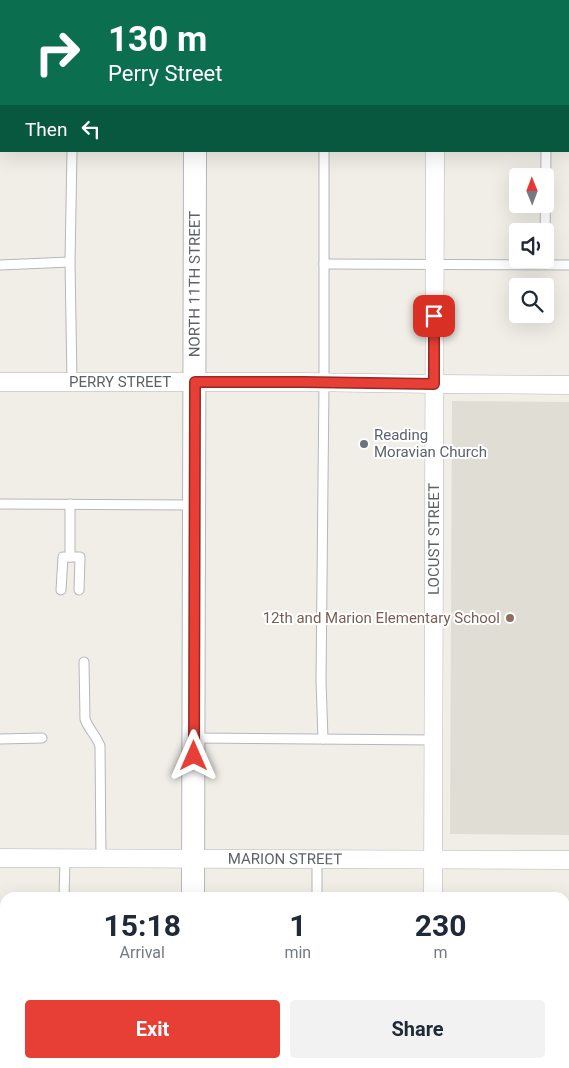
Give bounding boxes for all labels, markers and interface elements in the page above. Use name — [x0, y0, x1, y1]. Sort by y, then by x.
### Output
text: 130 m — [108, 19, 207, 60]
icon: right — [25, 20, 90, 85]
text: Perry Street — [108, 61, 222, 86]
icon: left — [77, 115, 105, 143]
text: Then — [25, 118, 67, 141]
north arrow — [509, 168, 554, 212]
map controls — [509, 168, 554, 323]
street label: NORTH 11TH STREET — [185, 211, 204, 357]
button: sound — [509, 223, 554, 268]
button: search — [509, 278, 554, 323]
pin — [413, 295, 455, 337]
icon: arrive — [420, 302, 448, 330]
street label: PERRY STREET — [69, 373, 171, 391]
place label: Reading Moravian Church — [374, 426, 487, 461]
marker: Reading Moravian Church — [358, 438, 370, 450]
street label: LOCUST STREET — [425, 483, 443, 595]
place label: 12th and Marion Elementary School — [263, 609, 500, 627]
marker: 12th and Marion Elementary School — [504, 612, 516, 624]
position arrow — [167, 729, 219, 781]
street label: MARION STREET — [228, 850, 342, 868]
text: 15:18 — [104, 908, 181, 943]
text: 1 — [289, 908, 306, 943]
text: 230 — [415, 908, 466, 943]
text: Arrival — [120, 943, 165, 962]
text: min — [284, 943, 311, 962]
text: m — [434, 943, 448, 962]
button: Exit — [25, 1000, 280, 1058]
button: Share — [290, 1000, 545, 1058]

